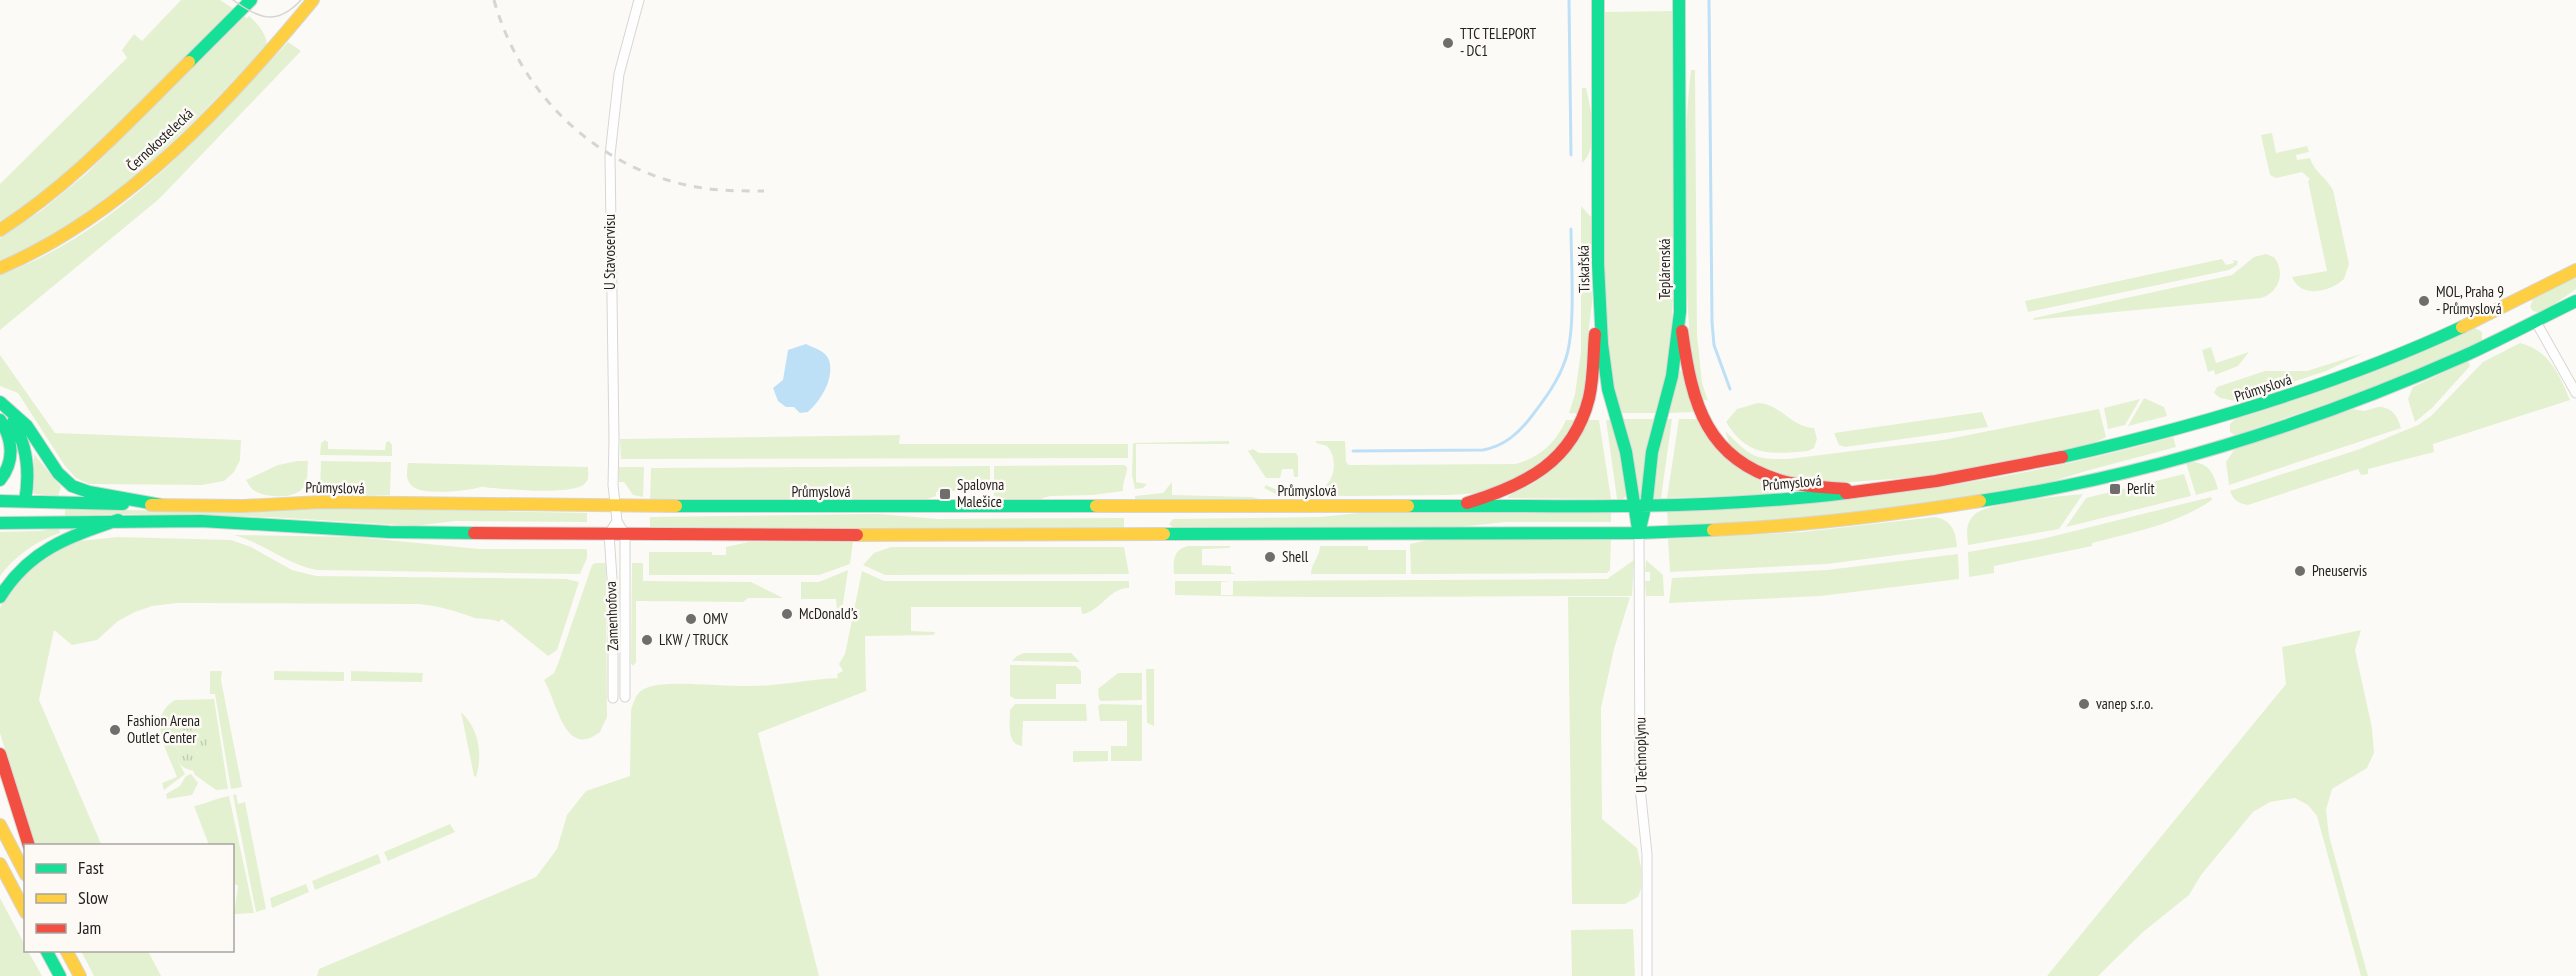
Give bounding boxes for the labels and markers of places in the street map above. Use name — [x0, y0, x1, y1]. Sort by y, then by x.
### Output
place label: TTC TELEPORT - DC1 — [1460, 24, 1536, 60]
marker: TTC TELEPORT - DC1 — [1441, 36, 1455, 50]
place label: MOL, Praha 9 - Průmyslová — [2436, 282, 2504, 318]
marker: MOL, Praha 9 - Průmyslová — [2417, 294, 2431, 308]
place label: Spalovna Malešice — [957, 475, 1004, 511]
place label: Perlit — [2127, 479, 2155, 498]
marker: Perlit — [2108, 482, 2122, 496]
marker: Spalovna Malešice — [938, 487, 952, 501]
place label: Shell — [1282, 547, 1309, 566]
marker: Shell — [1263, 550, 1277, 564]
place label: Pneuservis — [2312, 561, 2367, 580]
marker: Pneuservis — [2293, 564, 2307, 578]
place label: McDonald's — [799, 604, 858, 623]
marker: McDonald's — [780, 607, 794, 621]
place label: OMV — [703, 609, 728, 628]
marker: OMV — [684, 612, 698, 626]
place label: LKW / TRUCK — [659, 630, 729, 649]
marker: LKW / TRUCK — [640, 633, 654, 647]
place label: vanep s.r.o. — [2096, 694, 2153, 713]
marker: vanep s.r.o. — [2077, 697, 2091, 711]
place label: Fashion Arena Outlet Center — [127, 711, 200, 747]
marker: Fashion Arena Outlet Center — [108, 723, 122, 737]

